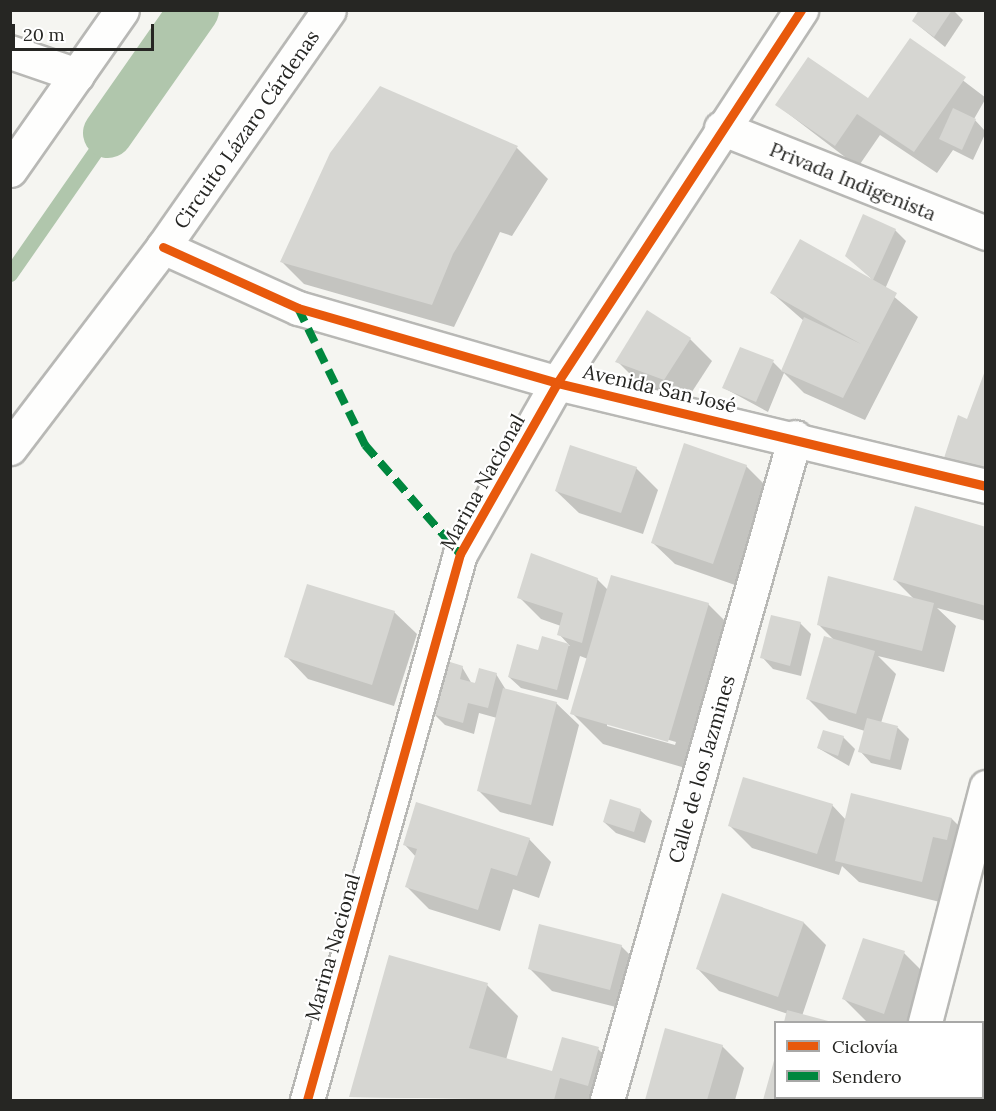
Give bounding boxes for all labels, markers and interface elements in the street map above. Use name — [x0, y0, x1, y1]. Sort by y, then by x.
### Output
scale bar — [15, 12, 158, 50]
text: 20 m — [23, 23, 65, 46]
street label: Circuito Lázaro Cárdenas — [168, 25, 324, 233]
street label: Privada Indigenista — [766, 137, 940, 225]
street label: Avenida San José — [581, 359, 739, 417]
street label: Marina Nacional — [435, 410, 529, 554]
street label: Calle de los Jazmines — [663, 672, 739, 866]
street label: Marina Nacional — [300, 871, 364, 1023]
legend — [774, 1021, 984, 1099]
text: Ciclovía — [832, 1035, 898, 1058]
text: Sendero — [832, 1065, 902, 1088]

